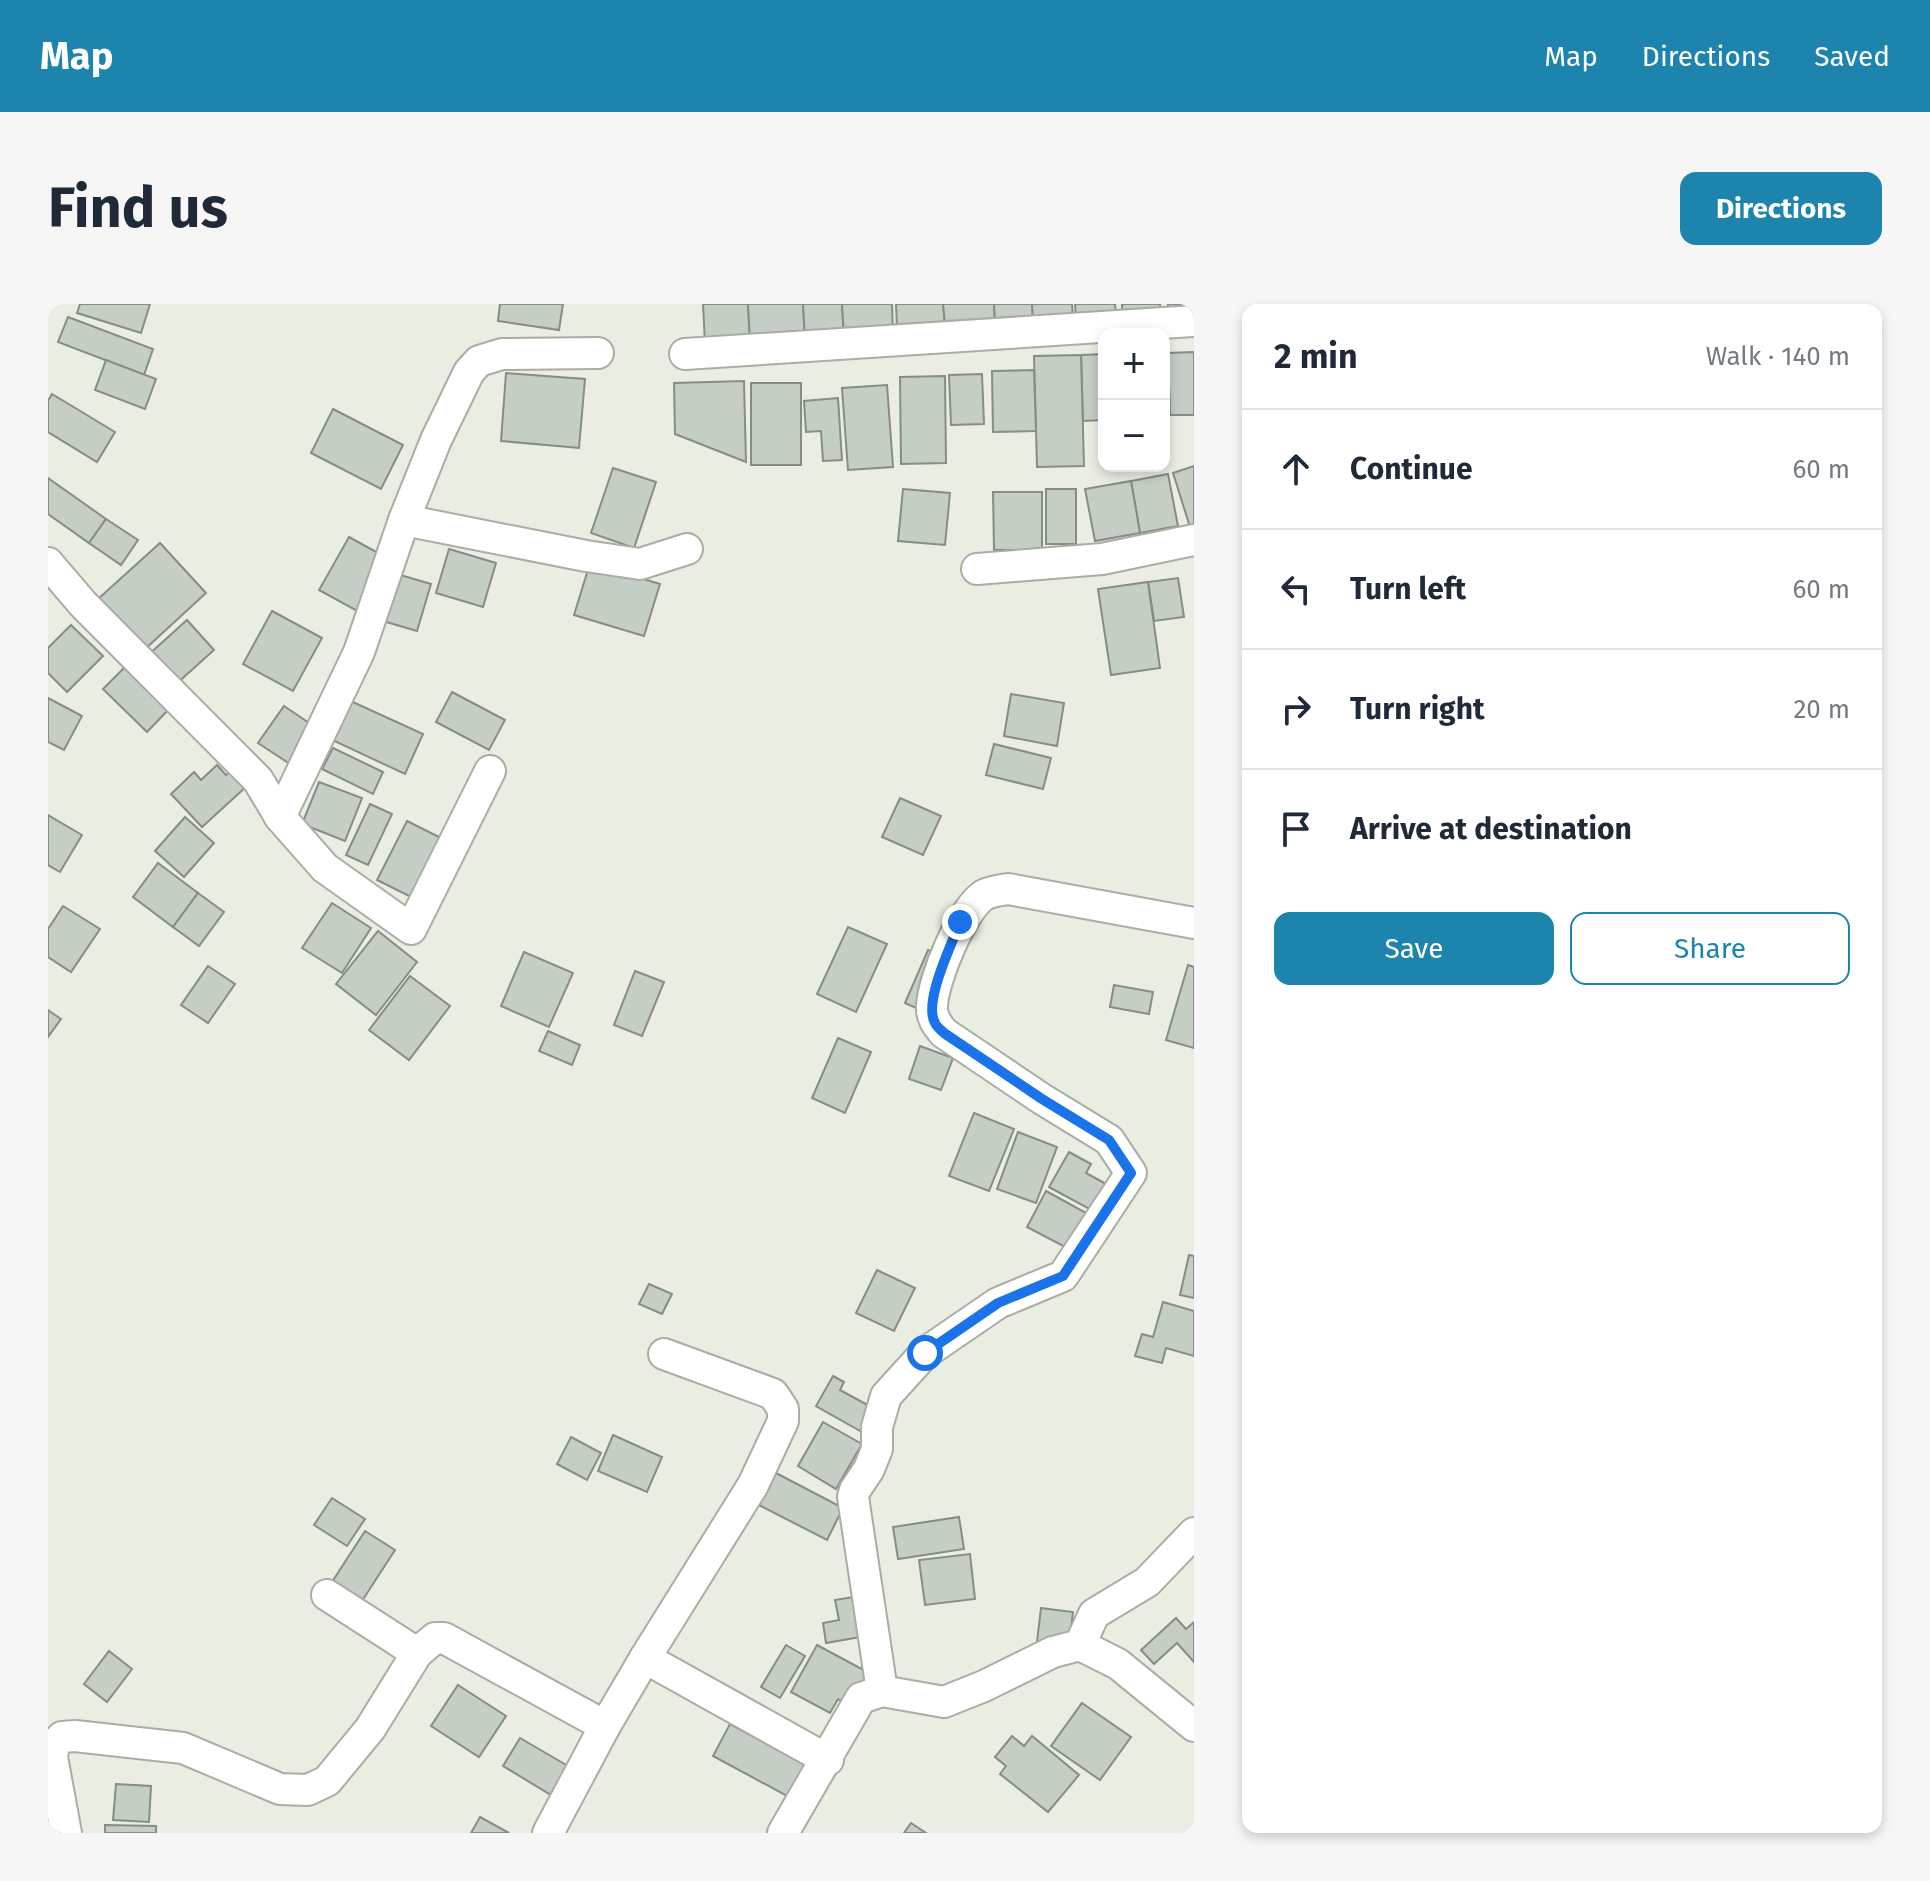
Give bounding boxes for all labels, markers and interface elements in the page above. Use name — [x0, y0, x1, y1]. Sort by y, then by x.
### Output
text: Map — [40, 33, 113, 79]
text: Map — [1544, 40, 1598, 73]
text: Directions — [1642, 40, 1770, 73]
text: Saved — [1814, 40, 1890, 73]
button: Directions — [1680, 172, 1882, 245]
text: Find us — [48, 175, 228, 242]
map controls — [1098, 328, 1170, 472]
button: + — [1098, 328, 1170, 400]
text: 2 min — [1274, 336, 1358, 377]
text: Walk · 140 m — [1706, 341, 1850, 372]
button: − — [1098, 400, 1170, 472]
icon: ahead — [1274, 447, 1318, 491]
text: Continue — [1350, 451, 1473, 487]
text: 60 m — [1792, 454, 1850, 485]
icon: left — [1274, 567, 1318, 611]
text: Turn left — [1350, 571, 1466, 607]
text: 60 m — [1792, 574, 1850, 605]
icon: right — [1274, 687, 1318, 731]
text: Turn right — [1350, 691, 1485, 727]
text: 20 m — [1793, 694, 1850, 725]
icon: arrive — [1274, 807, 1318, 851]
text: Arrive at destination — [1350, 811, 1632, 847]
route end — [942, 904, 978, 940]
button: Save — [1274, 912, 1554, 985]
button: Share — [1570, 912, 1850, 985]
route start — [907, 1335, 943, 1371]

